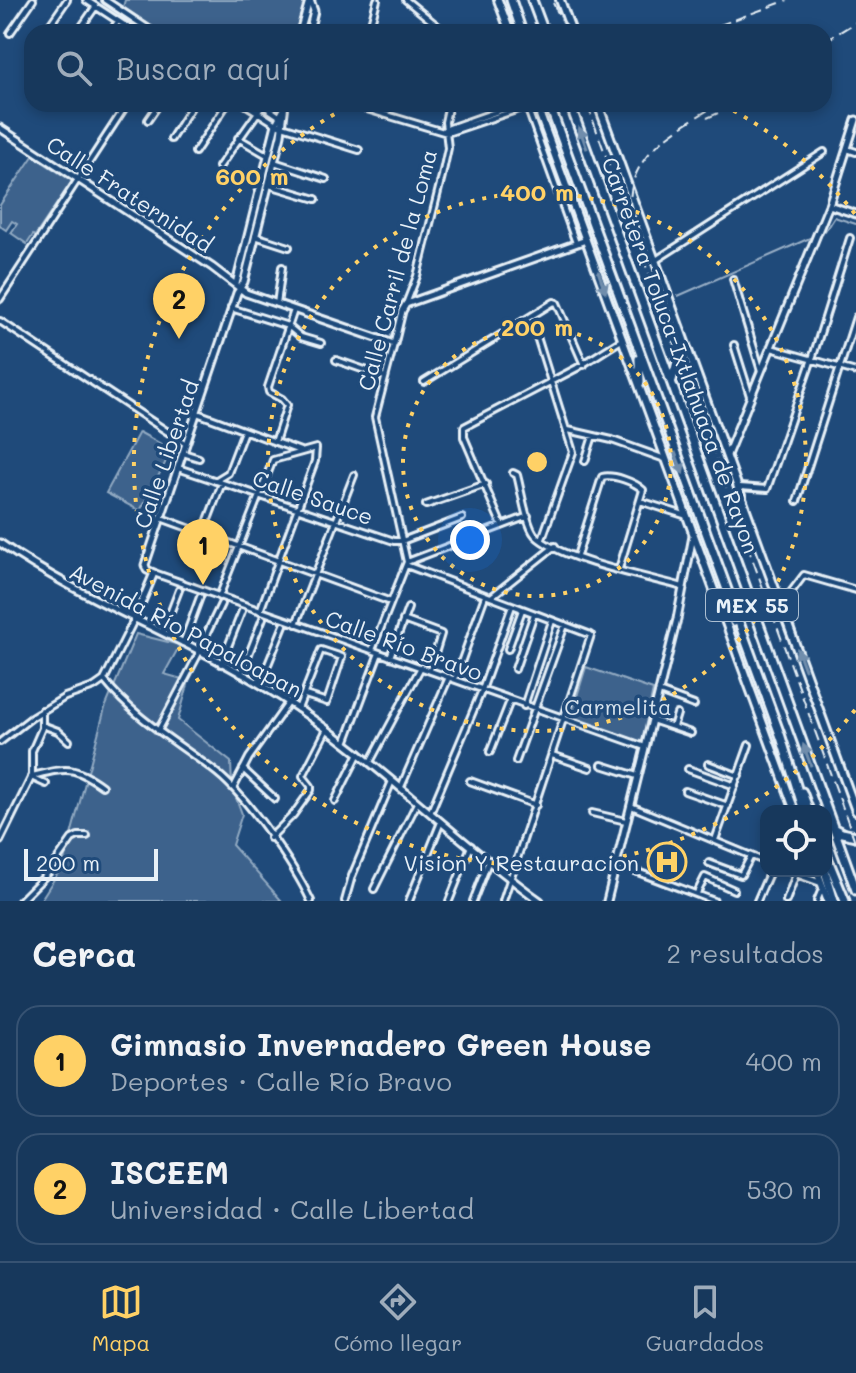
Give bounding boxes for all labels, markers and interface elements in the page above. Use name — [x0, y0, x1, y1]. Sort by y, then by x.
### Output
search box — [24, 24, 832, 112]
icon: search — [52, 46, 96, 90]
text: Buscar aquí — [116, 48, 290, 88]
one-way arrow — [576, 126, 589, 150]
street label: Calle Fraternidad — [41, 129, 219, 259]
street label: Calle Carril de la Loma — [351, 146, 443, 394]
street label: Carretera Toluca-Ixtlahuaca de Rayon — [596, 153, 766, 557]
text: 600 m — [215, 160, 289, 191]
text: 400 m — [500, 176, 574, 207]
one-way arrow — [597, 270, 609, 294]
pin: 2 — [153, 273, 205, 339]
text: 200 m — [501, 311, 573, 342]
street label: Calle Libertad — [127, 376, 205, 532]
centre of rings — [523, 448, 551, 476]
one-way arrow — [673, 451, 686, 475]
street label: Calle Sauce — [249, 463, 377, 531]
pin: 1 — [177, 519, 229, 585]
your location — [450, 520, 490, 560]
street label: Avenida Río Papaloapan — [65, 556, 307, 704]
road number: MEX 55 — [706, 589, 798, 621]
street label: Calle Río Bravo — [321, 603, 487, 687]
one-way arrow — [794, 647, 807, 671]
park label: Carmelita — [564, 692, 672, 721]
one-way arrow — [800, 742, 812, 766]
map controls — [760, 805, 832, 877]
button: locate — [760, 805, 832, 877]
hospital icon: Vision Y Restauracion — [646, 841, 688, 883]
scale bar — [24, 845, 158, 881]
text: 200 m — [36, 848, 100, 877]
place label: Vision Y Restauracion — [403, 848, 639, 877]
text: Cerca — [32, 931, 136, 976]
text: 2 resultados — [666, 936, 824, 970]
text: Gimnasio Invernadero Green House — [110, 1024, 651, 1064]
text: 1 — [54, 1044, 66, 1078]
text: 400 m — [746, 1044, 822, 1078]
text: Deportes · Calle Río Bravo — [110, 1064, 452, 1098]
text: ISCEEM — [110, 1152, 229, 1192]
text: 2 — [53, 1172, 67, 1206]
text: 530 m — [747, 1172, 822, 1206]
text: Universidad · Calle Libertad — [110, 1192, 474, 1226]
tab: Mapa — [92, 1280, 150, 1357]
tab: Cómo llegar — [334, 1280, 462, 1357]
tab: Guardados — [646, 1280, 764, 1357]

